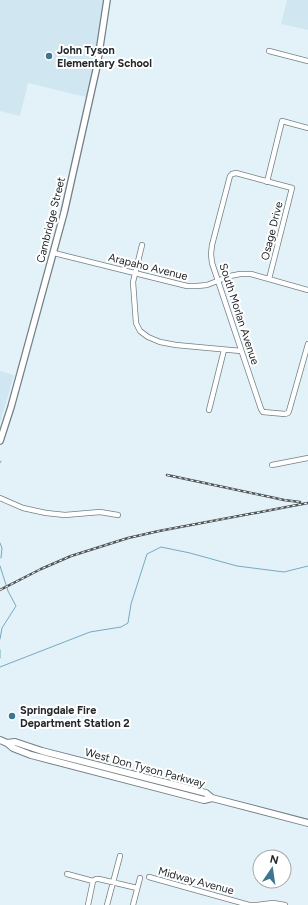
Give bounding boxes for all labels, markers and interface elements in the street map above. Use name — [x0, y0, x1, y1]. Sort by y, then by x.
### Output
place label: John Tyson Elementary School — [57, 44, 152, 70]
marker: John Tyson Elementary School — [44, 51, 54, 61]
street label: Cambridge Street — [34, 176, 68, 264]
street label: Osage Drive — [258, 200, 286, 262]
street label: Arapaho Avenue — [107, 251, 189, 283]
street label: South Morlan Avenue — [216, 262, 262, 366]
place label: Springdale Fire Department Station 2 — [20, 704, 130, 730]
marker: Springdale Fire Department Station 2 — [7, 711, 17, 721]
street label: West Don Tyson Parkway — [84, 746, 207, 790]
north arrow — [252, 849, 292, 889]
text: N — [269, 852, 280, 867]
street label: Midway Avenue — [157, 865, 235, 897]

